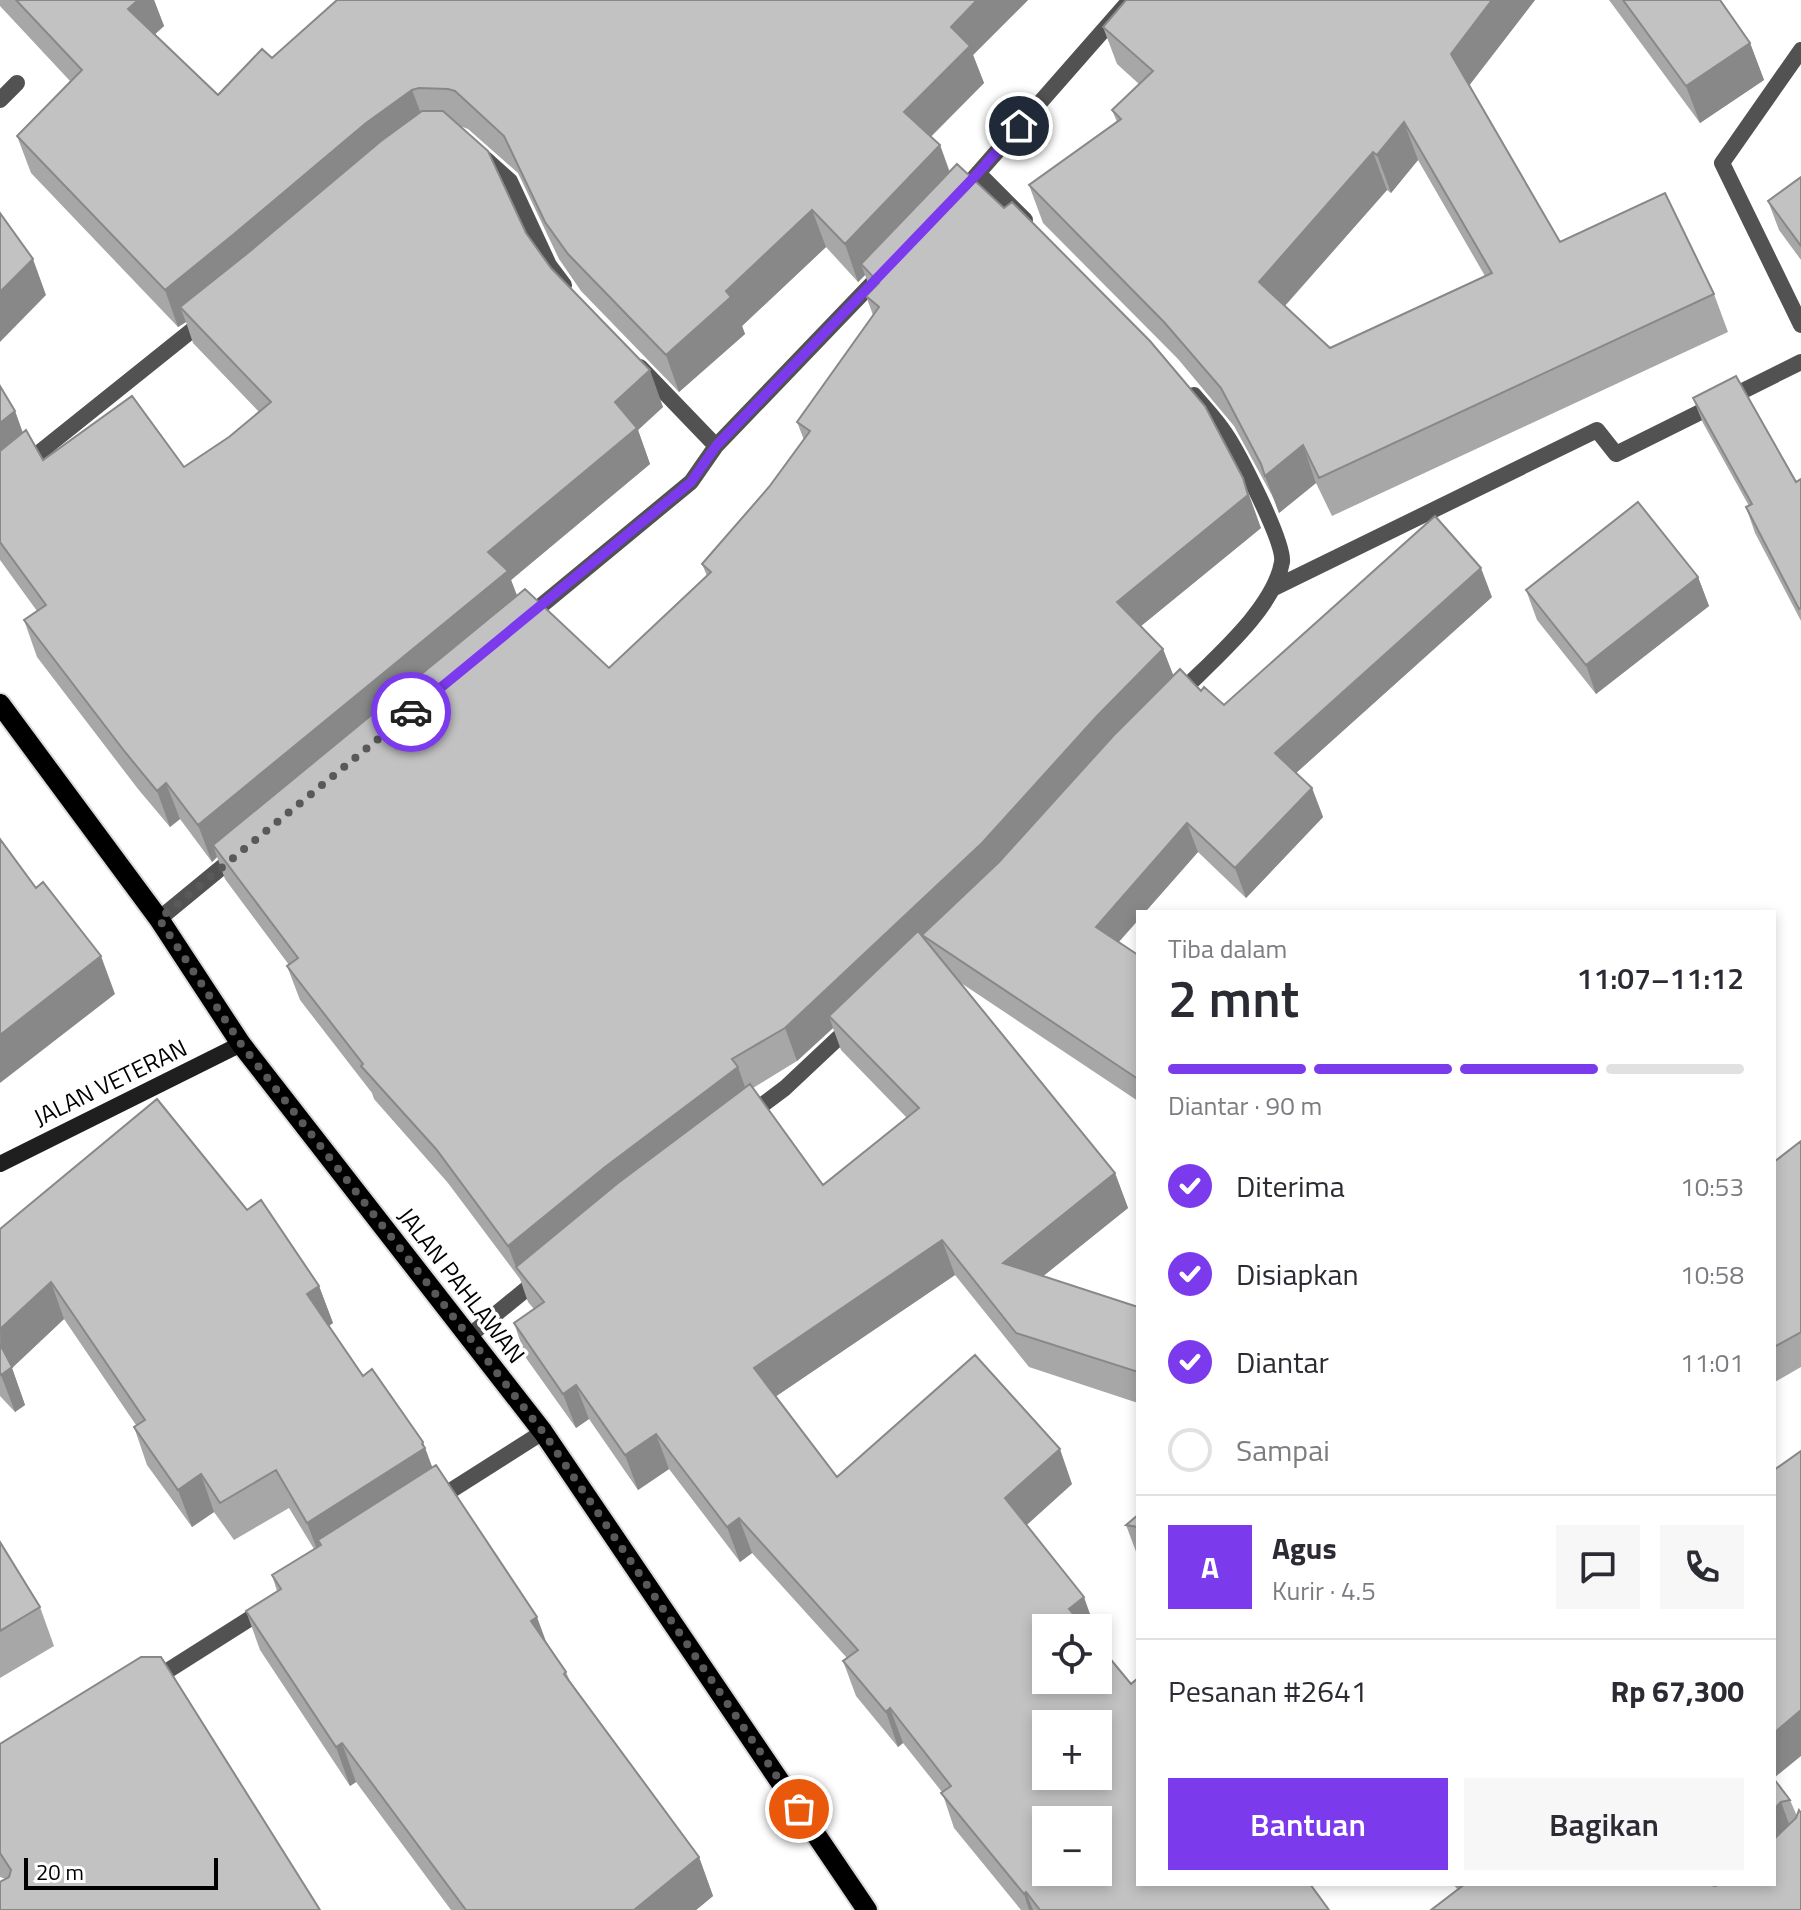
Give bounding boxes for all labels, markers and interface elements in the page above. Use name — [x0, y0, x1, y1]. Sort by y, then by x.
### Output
pin — [985, 92, 1053, 160]
icon: home — [997, 104, 1041, 148]
courier — [371, 672, 451, 752]
icon: car — [389, 690, 433, 734]
text: Tiba dalam — [1168, 929, 1287, 968]
text: 11:07–11:12 — [1577, 955, 1744, 1001]
text: 2 mnt — [1168, 958, 1299, 1037]
street label: JALAN VETERAN — [27, 1029, 193, 1135]
text: Diantar · 90 m — [1168, 1086, 1322, 1125]
text: Diterima — [1236, 1163, 1345, 1209]
icon: check — [1168, 1164, 1212, 1208]
text: 10:53 — [1680, 1167, 1744, 1206]
street label: JALAN PAHLAWAN — [390, 1199, 534, 1371]
text: Disiapkan — [1236, 1251, 1359, 1297]
icon: check — [1168, 1252, 1212, 1296]
text: 10:58 — [1680, 1255, 1744, 1294]
text: Diantar — [1236, 1339, 1329, 1385]
icon: check — [1168, 1340, 1212, 1384]
text: 11:01 — [1680, 1343, 1744, 1382]
text: Sampai — [1236, 1427, 1330, 1473]
text: Agus — [1272, 1525, 1337, 1571]
button: chat — [1556, 1525, 1640, 1609]
button: phone — [1660, 1525, 1744, 1609]
text: A — [1201, 1544, 1219, 1590]
text: Kurir · 4.5 — [1272, 1571, 1376, 1610]
map controls — [1032, 1614, 1112, 1886]
button: locate — [1032, 1614, 1112, 1694]
text: Pesanan #2641 — [1168, 1668, 1368, 1714]
text: Rp 67,300 — [1611, 1668, 1744, 1714]
button: + — [1032, 1710, 1112, 1790]
pin — [765, 1775, 833, 1843]
button: Bantuan — [1168, 1778, 1448, 1870]
button: Bagikan — [1464, 1778, 1744, 1870]
icon: bag — [777, 1787, 821, 1831]
button: − — [1032, 1806, 1112, 1886]
scale bar — [24, 1854, 218, 1890]
text: 20 m — [36, 1855, 84, 1889]

